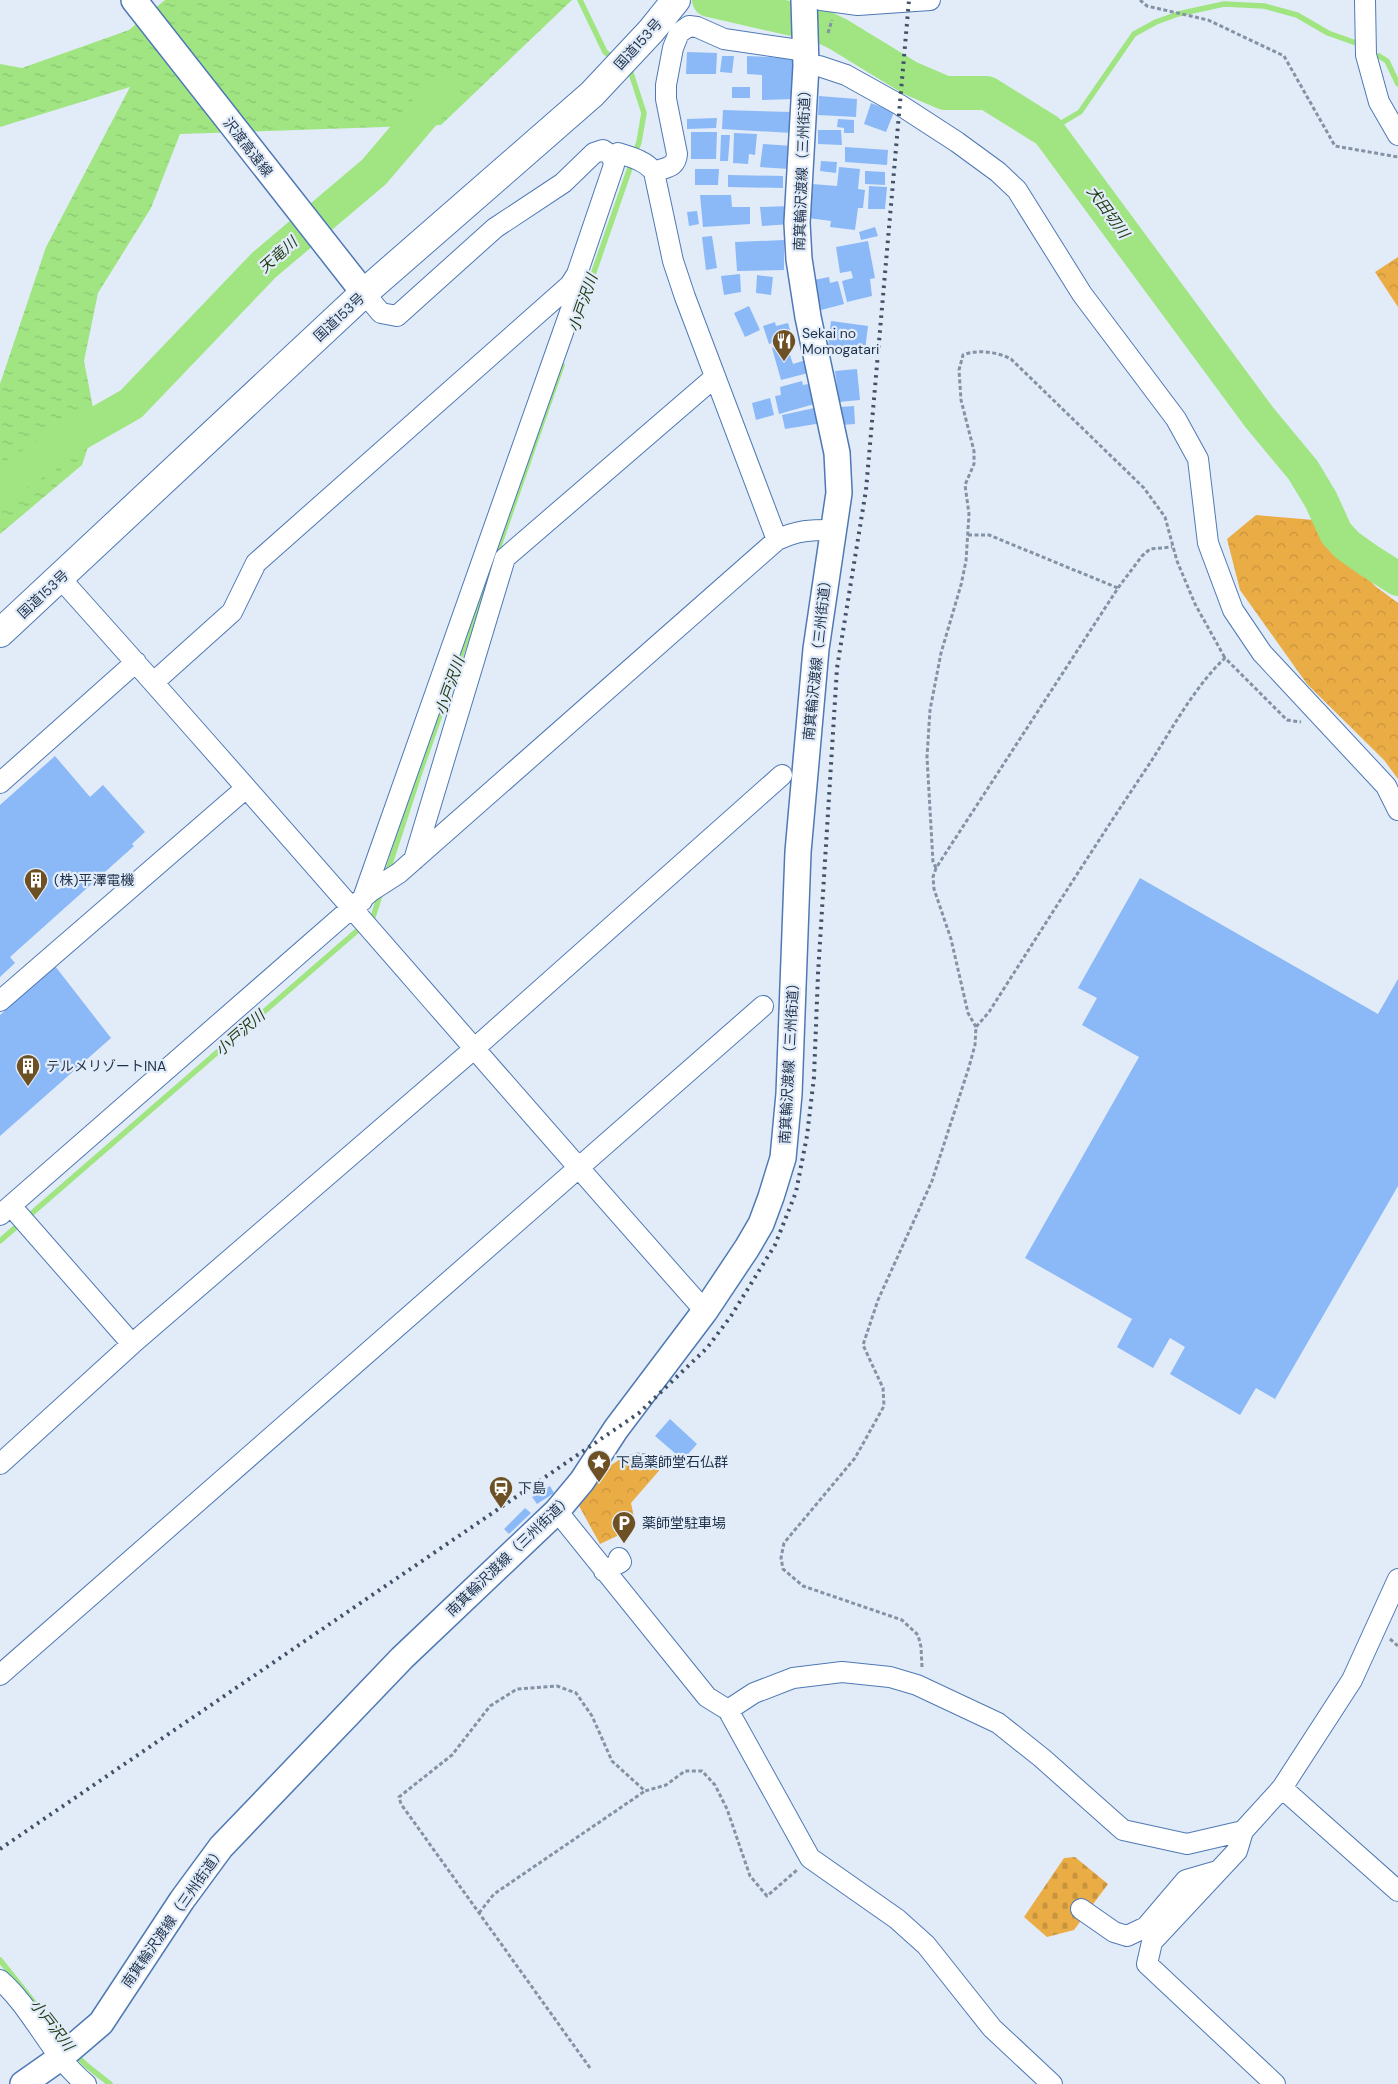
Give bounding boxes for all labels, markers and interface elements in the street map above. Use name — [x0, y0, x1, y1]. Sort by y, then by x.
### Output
street label: 国道153号 — [610, 14, 666, 74]
street label: 南箕輪沢渡線（三州街道） — [790, 83, 814, 251]
street label: 沢渡高遠線 — [219, 114, 277, 180]
water label: 犬田切川 — [1082, 182, 1135, 244]
water label: 天竜川 — [255, 231, 303, 277]
water label: 小戸沢川 — [564, 269, 603, 335]
street label: 国道153号 — [310, 289, 368, 345]
place label: Sekai no Momogatari — [802, 324, 879, 358]
restaurant icon: Sekai no Momogatari — [771, 328, 797, 362]
street label: 国道153号 — [14, 566, 72, 622]
street label: 南箕輪沢渡線（三州街道） — [799, 573, 835, 741]
water label: 小戸沢川 — [431, 652, 470, 718]
building icon: (株)平澤電機 — [23, 867, 49, 901]
place label: (株)平澤電機 — [54, 871, 134, 889]
street label: 南箕輪沢渡線（三州街道） — [776, 976, 802, 1144]
water label: 小戸沢川 — [211, 1004, 271, 1060]
building icon: テルメリゾートINA — [15, 1053, 41, 1087]
place label: テルメリゾートINA — [46, 1057, 166, 1075]
place icon: 下島薬師堂石仏群 — [586, 1449, 612, 1483]
place label: 下島薬師堂石仏群 — [616, 1453, 728, 1471]
station icon: 下島 — [488, 1475, 514, 1509]
place label: 下島 — [518, 1479, 546, 1497]
street label: 南箕輪沢渡線（三州街道） — [442, 1490, 576, 1620]
parking icon: 薬師堂駐車場 — [611, 1510, 637, 1544]
place label: 薬師堂駐車場 — [642, 1514, 726, 1532]
street label: 南箕輪沢渡線（三州街道） — [117, 1843, 229, 1991]
water label: 小戸沢川 — [26, 1995, 80, 2056]

